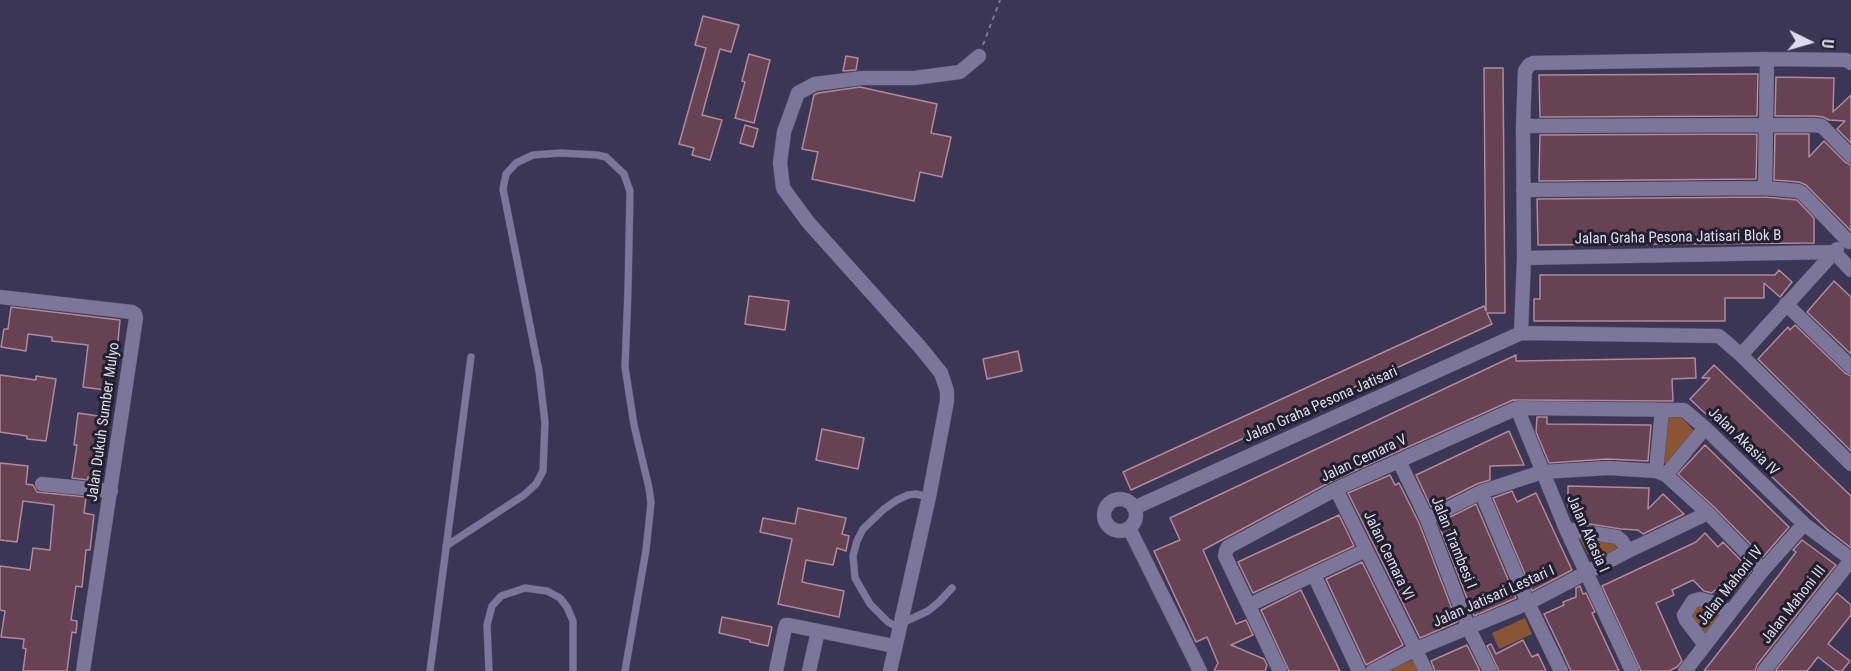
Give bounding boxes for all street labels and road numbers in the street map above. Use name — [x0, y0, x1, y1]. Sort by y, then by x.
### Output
street label: Jalan Graha Pesona Jatisari Blok B — [1574, 227, 1782, 249]
street label: Jalan Dukuh Sumber Mulyo — [84, 341, 124, 503]
street label: Jalan Graha Pesona Jatisari — [1242, 363, 1400, 447]
street label: Jalan Akasia IV — [1704, 404, 1782, 480]
street label: Jalan Cemara V — [1318, 431, 1410, 487]
street label: Jalan Akasia I — [1562, 492, 1612, 576]
street label: Jalan Trambesi I — [1426, 494, 1480, 592]
street label: Jalan Cemara VI — [1359, 509, 1417, 603]
street label: Jalan Mahoni IV — [1695, 543, 1767, 629]
street label: Jalan Jatisari Lestari I — [1430, 562, 1558, 632]
street label: Jalan Mahoni III — [1758, 562, 1830, 648]

